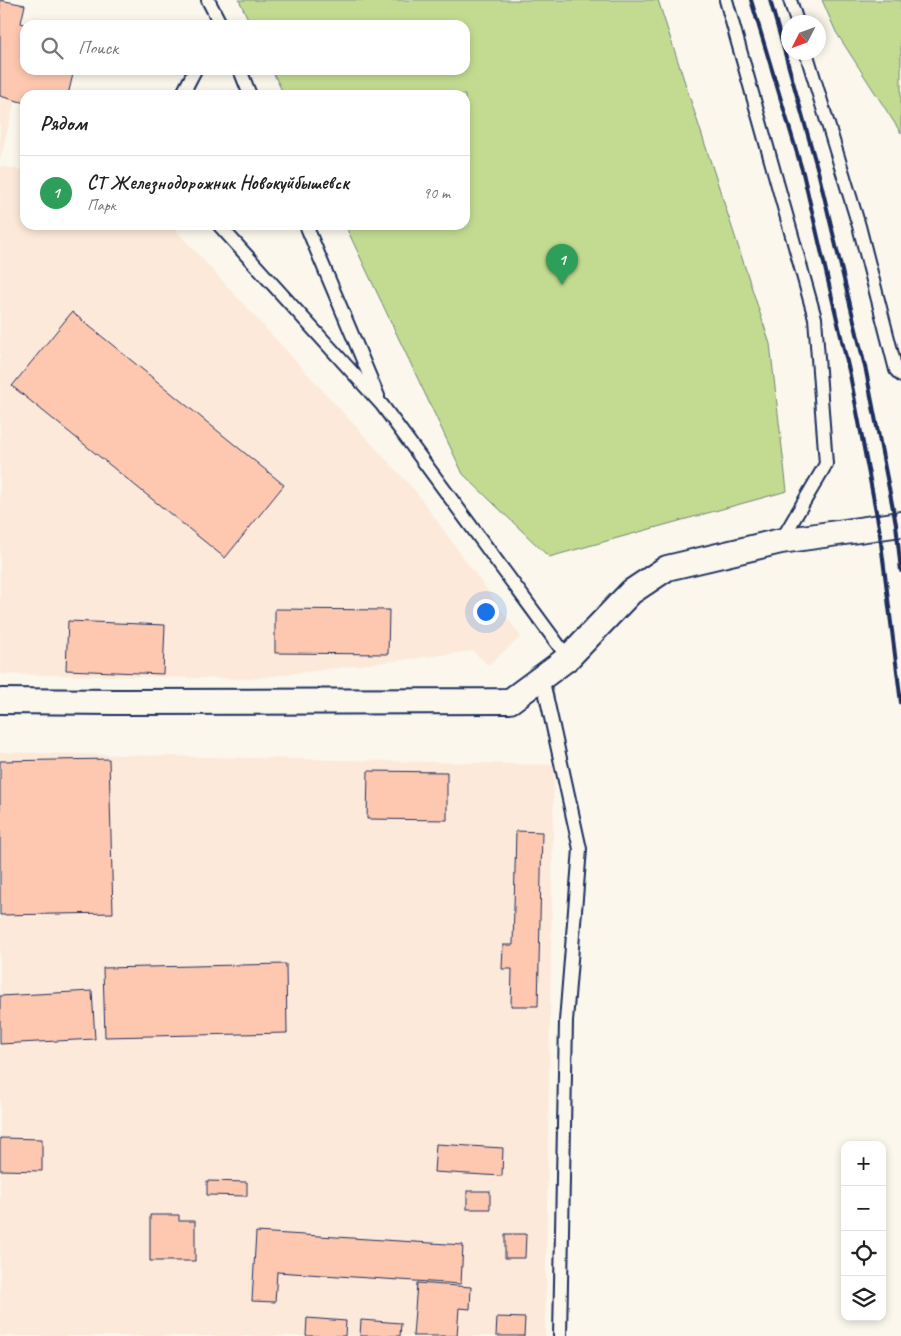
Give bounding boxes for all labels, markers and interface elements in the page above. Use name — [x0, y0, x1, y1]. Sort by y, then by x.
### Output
north arrow — [781, 15, 826, 60]
search box — [20, 20, 470, 75]
icon: search — [38, 34, 66, 62]
text: Поиск — [78, 36, 118, 60]
text: Рядом — [40, 110, 87, 136]
text: СТ Железнодорожник Новокуйбышевск — [87, 171, 349, 195]
text: 1 — [52, 183, 60, 203]
text: 90 m — [423, 183, 450, 203]
text: Парк — [87, 195, 116, 215]
pin: 1 — [546, 244, 578, 285]
your location — [473, 599, 499, 625]
map controls — [841, 1141, 886, 1321]
button: + — [841, 1141, 886, 1186]
button: − — [841, 1186, 886, 1231]
button: locate — [841, 1231, 886, 1276]
button: layers — [841, 1276, 886, 1321]

